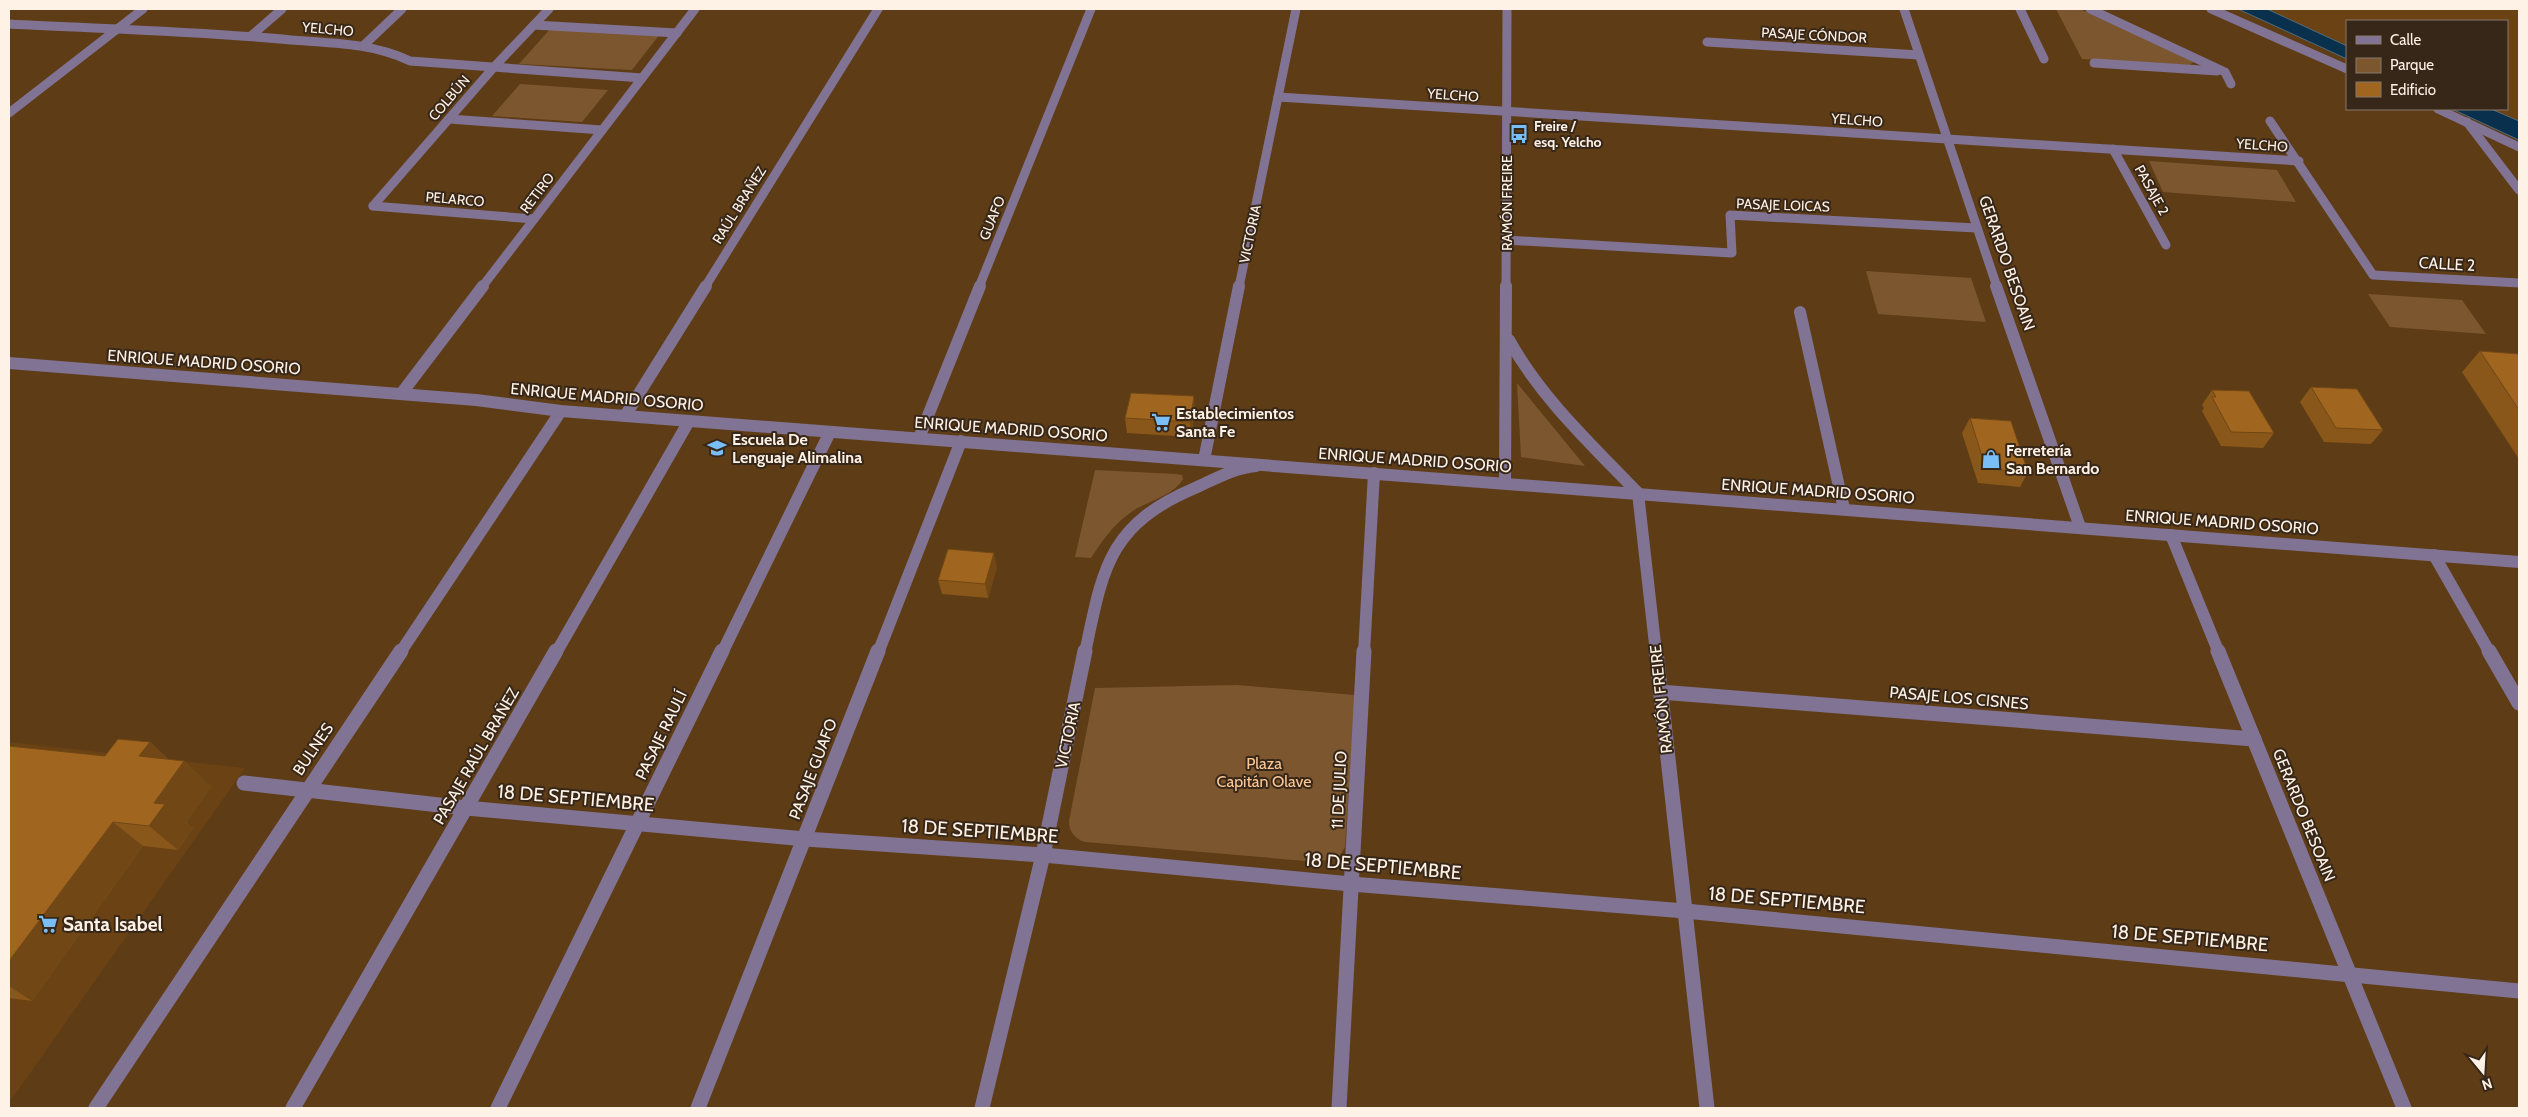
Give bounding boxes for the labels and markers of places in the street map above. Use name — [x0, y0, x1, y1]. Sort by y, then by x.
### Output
place label: Freire / esq. Yelcho — [1534, 117, 1602, 151]
bus stop icon: Freire / esq. Yelcho — [1508, 123, 1530, 145]
place label: Establecimientos Santa Fe — [1176, 404, 1294, 441]
supermarket icon: Establecimientos Santa Fe — [1150, 411, 1172, 433]
place label: Escuela De Lenguaje Alimalina — [732, 430, 862, 467]
school or university icon: Escuela De Lenguaje Alimalina — [706, 437, 728, 459]
place label: Ferretería San Bernardo — [2006, 441, 2099, 478]
shop icon: Ferretería San Bernardo — [1980, 448, 2002, 470]
supermarket icon: Santa Isabel — [37, 913, 59, 935]
place label: Santa Isabel — [63, 913, 162, 936]

